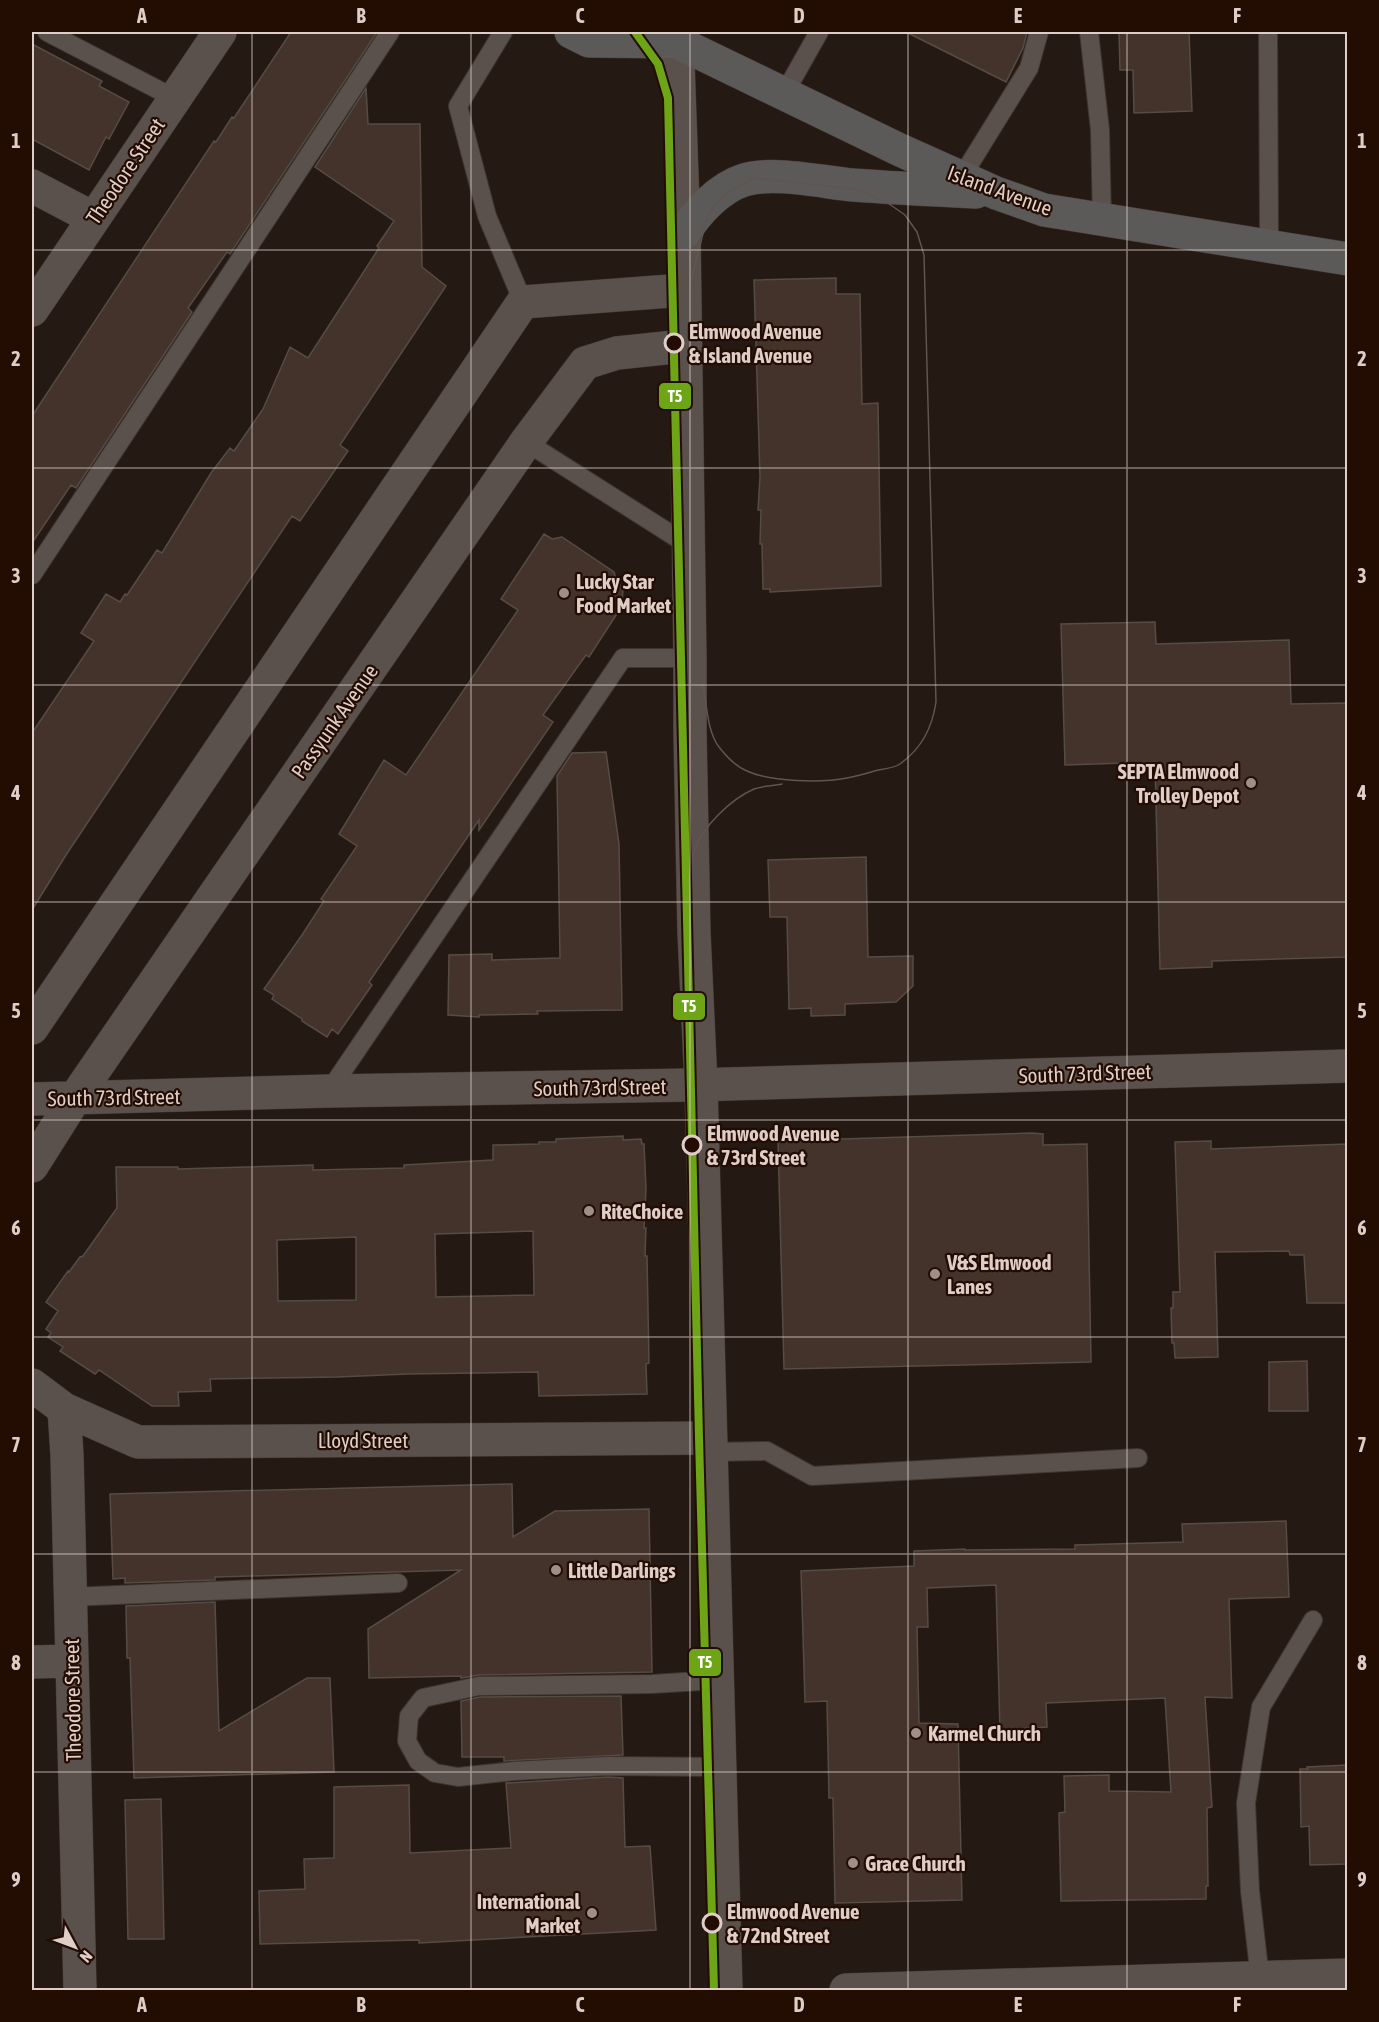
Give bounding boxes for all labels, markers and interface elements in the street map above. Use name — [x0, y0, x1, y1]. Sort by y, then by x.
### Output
text: A — [136, 4, 147, 27]
text: B — [356, 4, 366, 27]
text: C — [576, 4, 585, 27]
text: D — [793, 4, 805, 27]
text: E — [1014, 4, 1023, 27]
text: F — [1233, 4, 1241, 27]
street label: Theodore Street — [81, 113, 169, 229]
text: 1 — [11, 129, 21, 152]
text: 1 — [1357, 129, 1367, 152]
street label: Island Avenue — [945, 160, 1055, 220]
place label: Elmwood Avenue & Island Avenue — [689, 319, 822, 367]
marker: Elmwood Avenue & Island Avenue — [664, 333, 684, 353]
text: 2 — [11, 347, 21, 370]
text: 2 — [1357, 347, 1367, 370]
line badge: T5 — [658, 382, 692, 410]
text: T5 — [668, 387, 683, 405]
text: 3 — [11, 564, 21, 587]
text: 3 — [1357, 564, 1367, 587]
place label: Lucky Star Food Market — [576, 569, 671, 617]
marker: Lucky Star Food Market — [557, 586, 571, 600]
street label: Passyunk Avenue — [286, 659, 382, 783]
place label: SEPTA Elmwood Trolley Depot — [1118, 759, 1239, 807]
marker: SEPTA Elmwood Trolley Depot — [1244, 776, 1258, 790]
text: 4 — [10, 781, 21, 804]
text: 4 — [1356, 781, 1367, 804]
line badge: T5 — [672, 992, 706, 1021]
text: T5 — [682, 997, 697, 1015]
text: 5 — [11, 999, 21, 1022]
text: 5 — [1357, 999, 1367, 1022]
street label: South 73rd Street — [1018, 1059, 1152, 1087]
street label: South 73rd Street — [533, 1074, 667, 1100]
street label: South 73rd Street — [47, 1084, 181, 1110]
place label: Elmwood Avenue & 73rd Street — [707, 1121, 840, 1169]
marker: Elmwood Avenue & 73rd Street — [682, 1135, 702, 1155]
place label: RiteChoice — [601, 1199, 683, 1223]
marker: RiteChoice — [582, 1204, 596, 1218]
text: 6 — [11, 1216, 21, 1239]
text: 6 — [1357, 1216, 1367, 1239]
place label: V&S Elmwood Lanes — [946, 1250, 1052, 1298]
marker: V&S Elmwood Lanes — [928, 1267, 942, 1281]
street label: Lloyd Street — [318, 1428, 408, 1452]
text: 7 — [11, 1433, 21, 1456]
text: 7 — [1357, 1433, 1367, 1456]
place label: Little Darlings — [568, 1558, 676, 1582]
marker: Little Darlings — [549, 1563, 563, 1577]
street label: Theodore Street — [59, 1638, 85, 1762]
line badge: T5 — [688, 1648, 722, 1677]
text: 8 — [11, 1651, 21, 1674]
text: 8 — [1357, 1651, 1367, 1674]
text: T5 — [698, 1653, 713, 1671]
place label: Karmel Church — [928, 1721, 1041, 1745]
marker: Karmel Church — [909, 1726, 923, 1740]
place label: Grace Church — [865, 1851, 966, 1875]
marker: Grace Church — [846, 1856, 860, 1870]
text: 9 — [11, 1868, 21, 1891]
text: 9 — [1357, 1868, 1367, 1891]
place label: International Market — [477, 1889, 580, 1937]
place label: Elmwood Avenue & 72nd Street — [727, 1899, 860, 1947]
marker: International Market — [585, 1906, 599, 1920]
marker: Elmwood Avenue & 72nd Street — [702, 1913, 722, 1933]
north arrow — [45, 1917, 105, 1977]
text: N — [76, 1947, 96, 1966]
text: A — [136, 1993, 147, 2016]
text: B — [356, 1993, 366, 2016]
text: C — [576, 1993, 585, 2016]
text: D — [793, 1993, 805, 2016]
text: E — [1014, 1993, 1023, 2016]
text: F — [1233, 1993, 1241, 2016]

